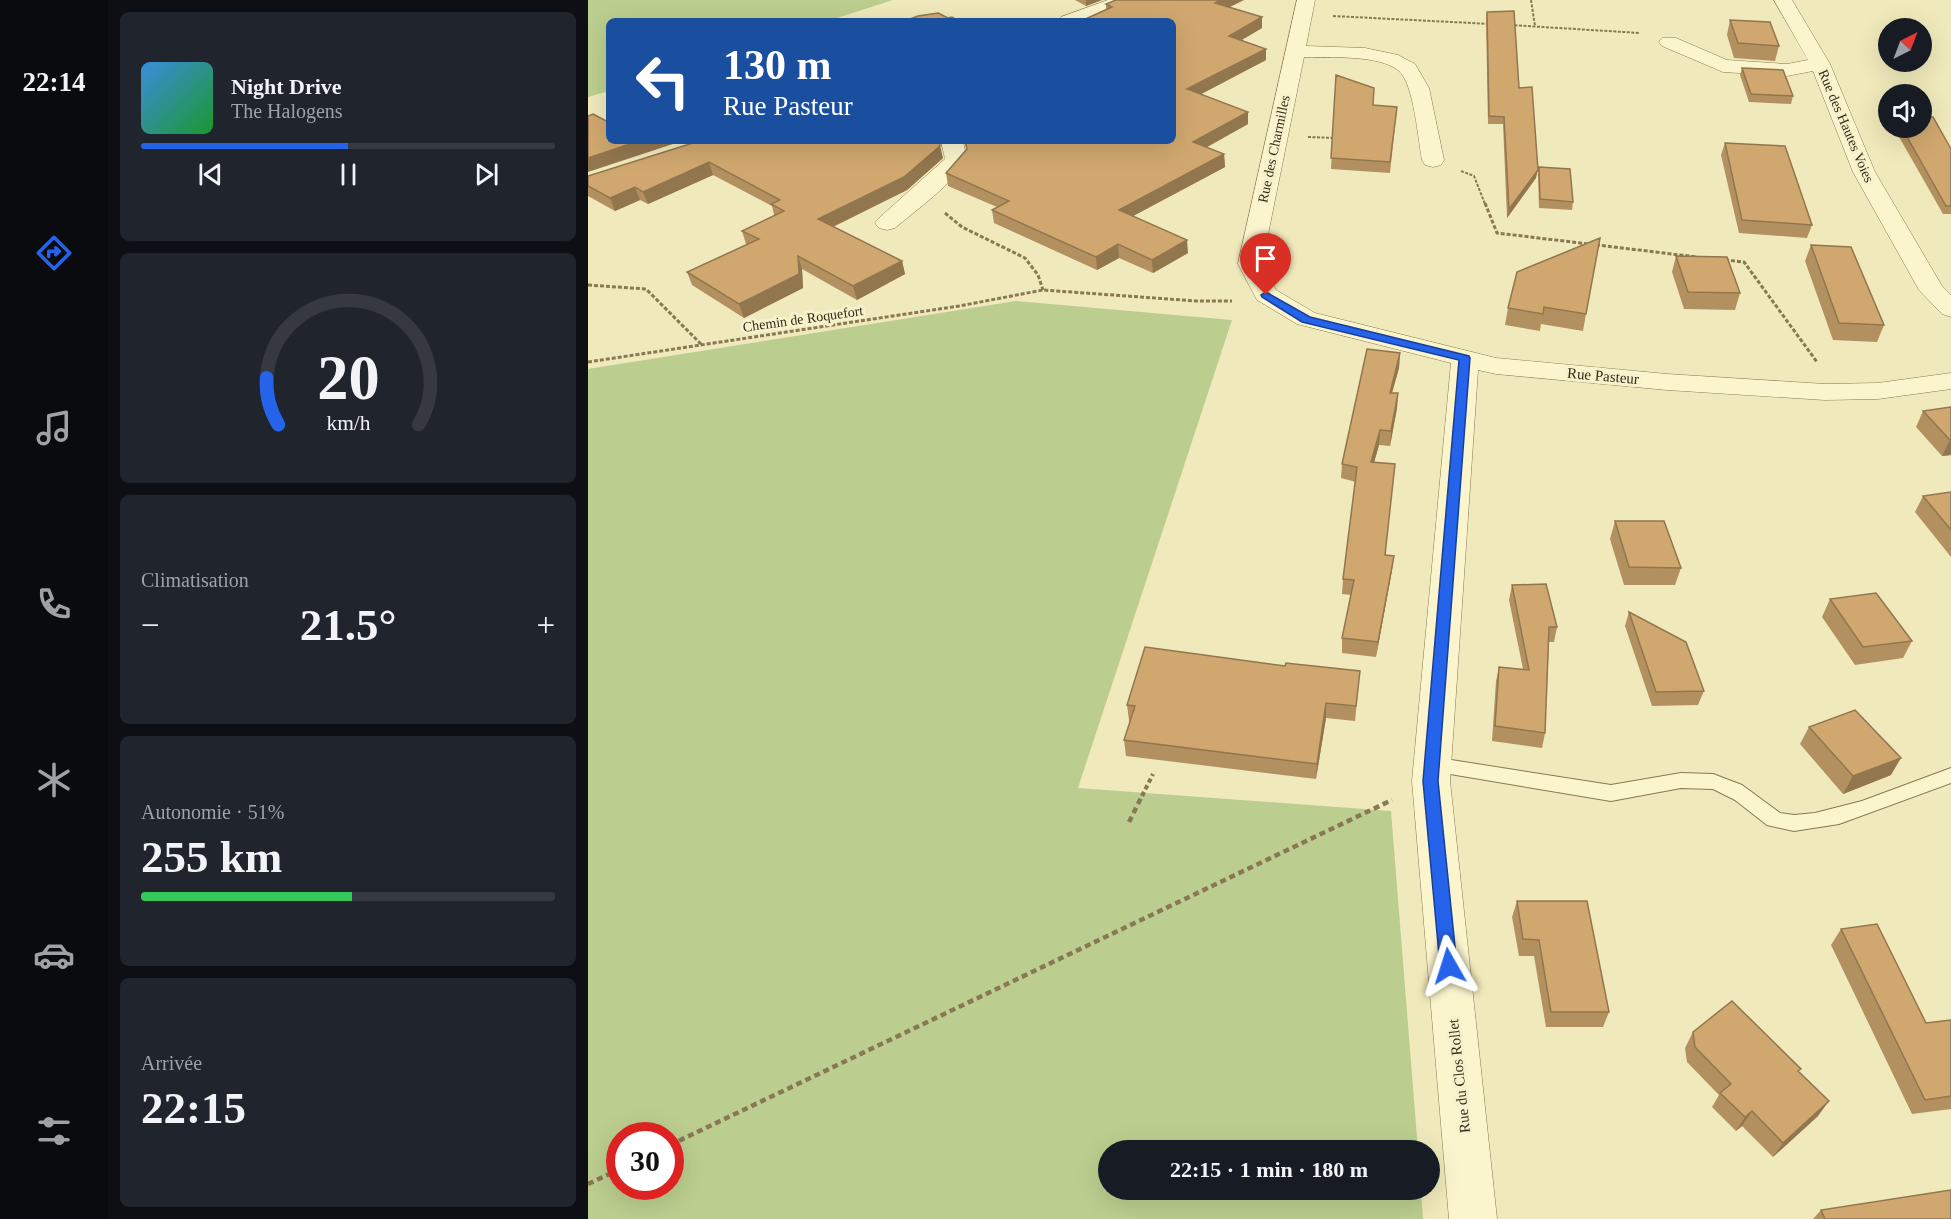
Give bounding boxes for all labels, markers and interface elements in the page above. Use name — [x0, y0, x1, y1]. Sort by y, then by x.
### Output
north arrow — [1878, 18, 1932, 72]
map controls — [1878, 18, 1932, 138]
icon: left — [624, 42, 702, 120]
text: 130 m — [723, 42, 832, 88]
text: 22:14 — [23, 67, 86, 97]
street label: Rue des Hautes Voies — [1815, 67, 1877, 185]
text: Night Drive — [231, 74, 342, 99]
button: sound — [1878, 84, 1932, 138]
text: Rue Pasteur — [723, 91, 853, 121]
street label: Rue des Charmilles — [1255, 94, 1293, 204]
text: The Halogens — [231, 100, 343, 122]
icon: previous — [194, 158, 227, 191]
icon: pause — [332, 158, 365, 191]
icon: next — [470, 158, 503, 191]
icon: directions — [33, 232, 75, 274]
pin — [1240, 233, 1291, 295]
icon: arrive — [1249, 242, 1282, 275]
street label: Chemin de Roquefort — [742, 303, 864, 335]
text: 20 — [317, 343, 379, 412]
street label: Rue Pasteur — [1566, 365, 1640, 387]
icon: music — [33, 407, 75, 449]
text: km/h — [326, 412, 370, 436]
text: Climatisation — [141, 569, 249, 591]
icon: phone — [33, 583, 75, 625]
text: 21.5° — [300, 600, 396, 650]
text: − — [141, 607, 160, 643]
text: + — [536, 607, 555, 643]
icon: climate — [33, 759, 75, 801]
text: Autonomie · 51% — [141, 801, 284, 823]
text: 255 km — [141, 832, 282, 882]
icon: car — [33, 934, 75, 976]
position arrow — [1417, 934, 1481, 998]
street label: Rue du Clos Rollet — [1445, 1017, 1473, 1134]
text: Arrivée — [141, 1052, 202, 1074]
text: 22:15 — [141, 1083, 246, 1133]
icon: filters — [33, 1110, 75, 1152]
speed limit sign: 30 — [606, 1122, 684, 1200]
text: 22:15 · 1 min · 180 m — [1170, 1157, 1368, 1182]

